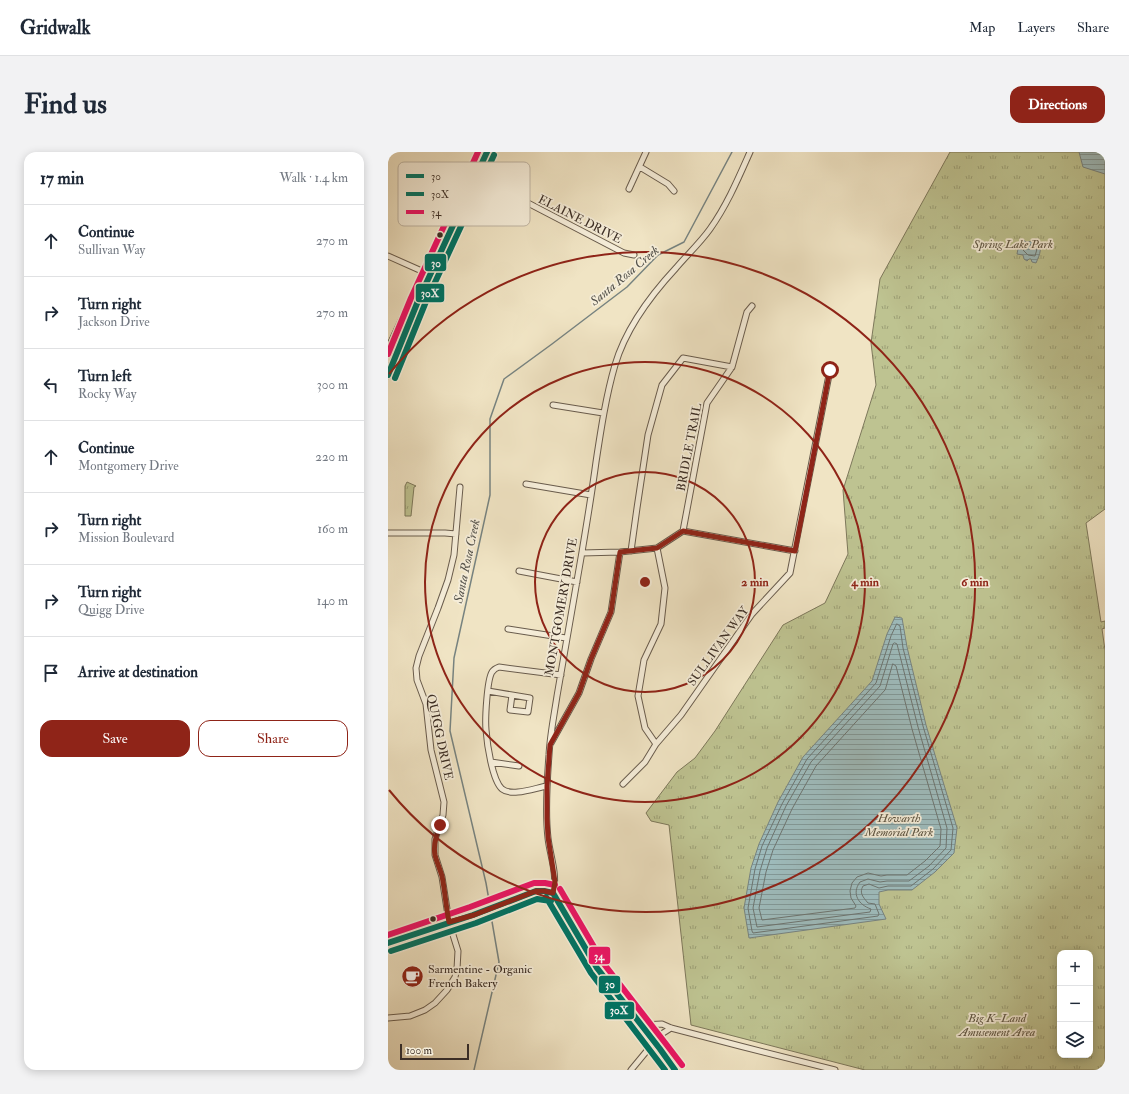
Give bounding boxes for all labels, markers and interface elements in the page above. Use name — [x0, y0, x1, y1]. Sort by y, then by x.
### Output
text: Gridwalk — [20, 16, 91, 40]
text: Map — [969, 19, 995, 36]
text: Layers — [1017, 19, 1055, 36]
text: Share — [1077, 19, 1109, 36]
button: Directions — [1010, 86, 1105, 123]
text: Find us — [24, 87, 107, 122]
legend — [398, 162, 530, 226]
text: 17 min — [40, 168, 84, 189]
text: Walk · 1.4 km — [280, 170, 348, 186]
text: 30 — [431, 170, 441, 183]
text: 30X — [431, 188, 450, 201]
street label: ELAINE DRIVE — [535, 192, 625, 247]
text: 34 — [431, 206, 442, 219]
text: Continue — [78, 223, 134, 242]
icon: ahead — [40, 230, 62, 252]
unlabelled marker — [435, 230, 445, 240]
text: 270 m — [316, 233, 348, 249]
park label: Spring Lake Park — [972, 237, 1053, 252]
text: Sullivan Way — [78, 242, 145, 258]
water label: Santa Rosa Creek — [586, 242, 662, 310]
line badge: 30 — [424, 253, 447, 272]
text: 30 — [431, 257, 441, 270]
line badge: 30X — [415, 283, 445, 303]
text: 30X — [421, 287, 440, 300]
text: Turn right — [78, 295, 141, 314]
icon: right — [40, 302, 62, 324]
text: 270 m — [316, 305, 348, 321]
text: Jackson Drive — [78, 314, 150, 330]
route start — [821, 361, 839, 379]
text: Turn left — [78, 367, 132, 386]
icon: left — [40, 374, 62, 396]
text: 300 m — [317, 377, 348, 393]
text: Rocky Way — [78, 386, 136, 402]
street label: BRIDLE TRAIL — [674, 401, 705, 492]
text: Continue — [78, 439, 134, 458]
icon: ahead — [40, 446, 62, 468]
text: 220 m — [315, 449, 348, 465]
text: Montgomery Drive — [78, 458, 179, 474]
text: Turn right — [78, 511, 141, 530]
icon: right — [40, 518, 62, 540]
water label: Santa Rosa Creek — [450, 518, 484, 606]
text: 160 m — [317, 521, 348, 537]
text: Mission Boulevard — [78, 530, 174, 546]
street label: MONTGOMERY DRIVE — [542, 537, 581, 677]
centre of rings — [638, 575, 652, 589]
text: 2 min — [741, 575, 769, 590]
text: 4 min — [850, 575, 880, 590]
text: 6 min — [961, 575, 989, 590]
text: Turn right — [78, 583, 141, 602]
icon: right — [40, 590, 62, 612]
text: 140 m — [317, 593, 348, 609]
text: Quigg Drive — [78, 602, 144, 618]
street label: SULLIVAN WAY — [684, 603, 753, 689]
icon: arrive — [40, 662, 62, 684]
text: Arrive at destination — [78, 663, 198, 682]
street label: QUIGG DRIVE — [423, 693, 456, 782]
button: Save — [40, 720, 190, 757]
button: Share — [198, 720, 348, 757]
park label: Howarth Memorial Park — [864, 811, 933, 840]
route end — [431, 816, 449, 834]
unlabelled marker — [428, 914, 438, 924]
line badge: 34 — [588, 946, 611, 965]
text: 34 — [594, 950, 605, 964]
map controls — [1057, 950, 1093, 1058]
button: + — [1057, 950, 1093, 986]
place label: Sarmentine - Organic French Bakery — [428, 962, 532, 991]
cafe icon: Sarmentine - Organic French Bakery — [399, 963, 425, 989]
line badge: 30 — [598, 975, 621, 994]
text: 30 — [605, 978, 615, 991]
button: − — [1057, 986, 1093, 1022]
line badge: 30X — [604, 1001, 635, 1020]
text: 30X — [610, 1004, 629, 1017]
park label: Big K–Land Amusement Area — [957, 1011, 1036, 1040]
button: layers — [1057, 1022, 1093, 1058]
scale bar — [400, 1042, 469, 1061]
text: 100 m — [406, 1044, 432, 1057]

